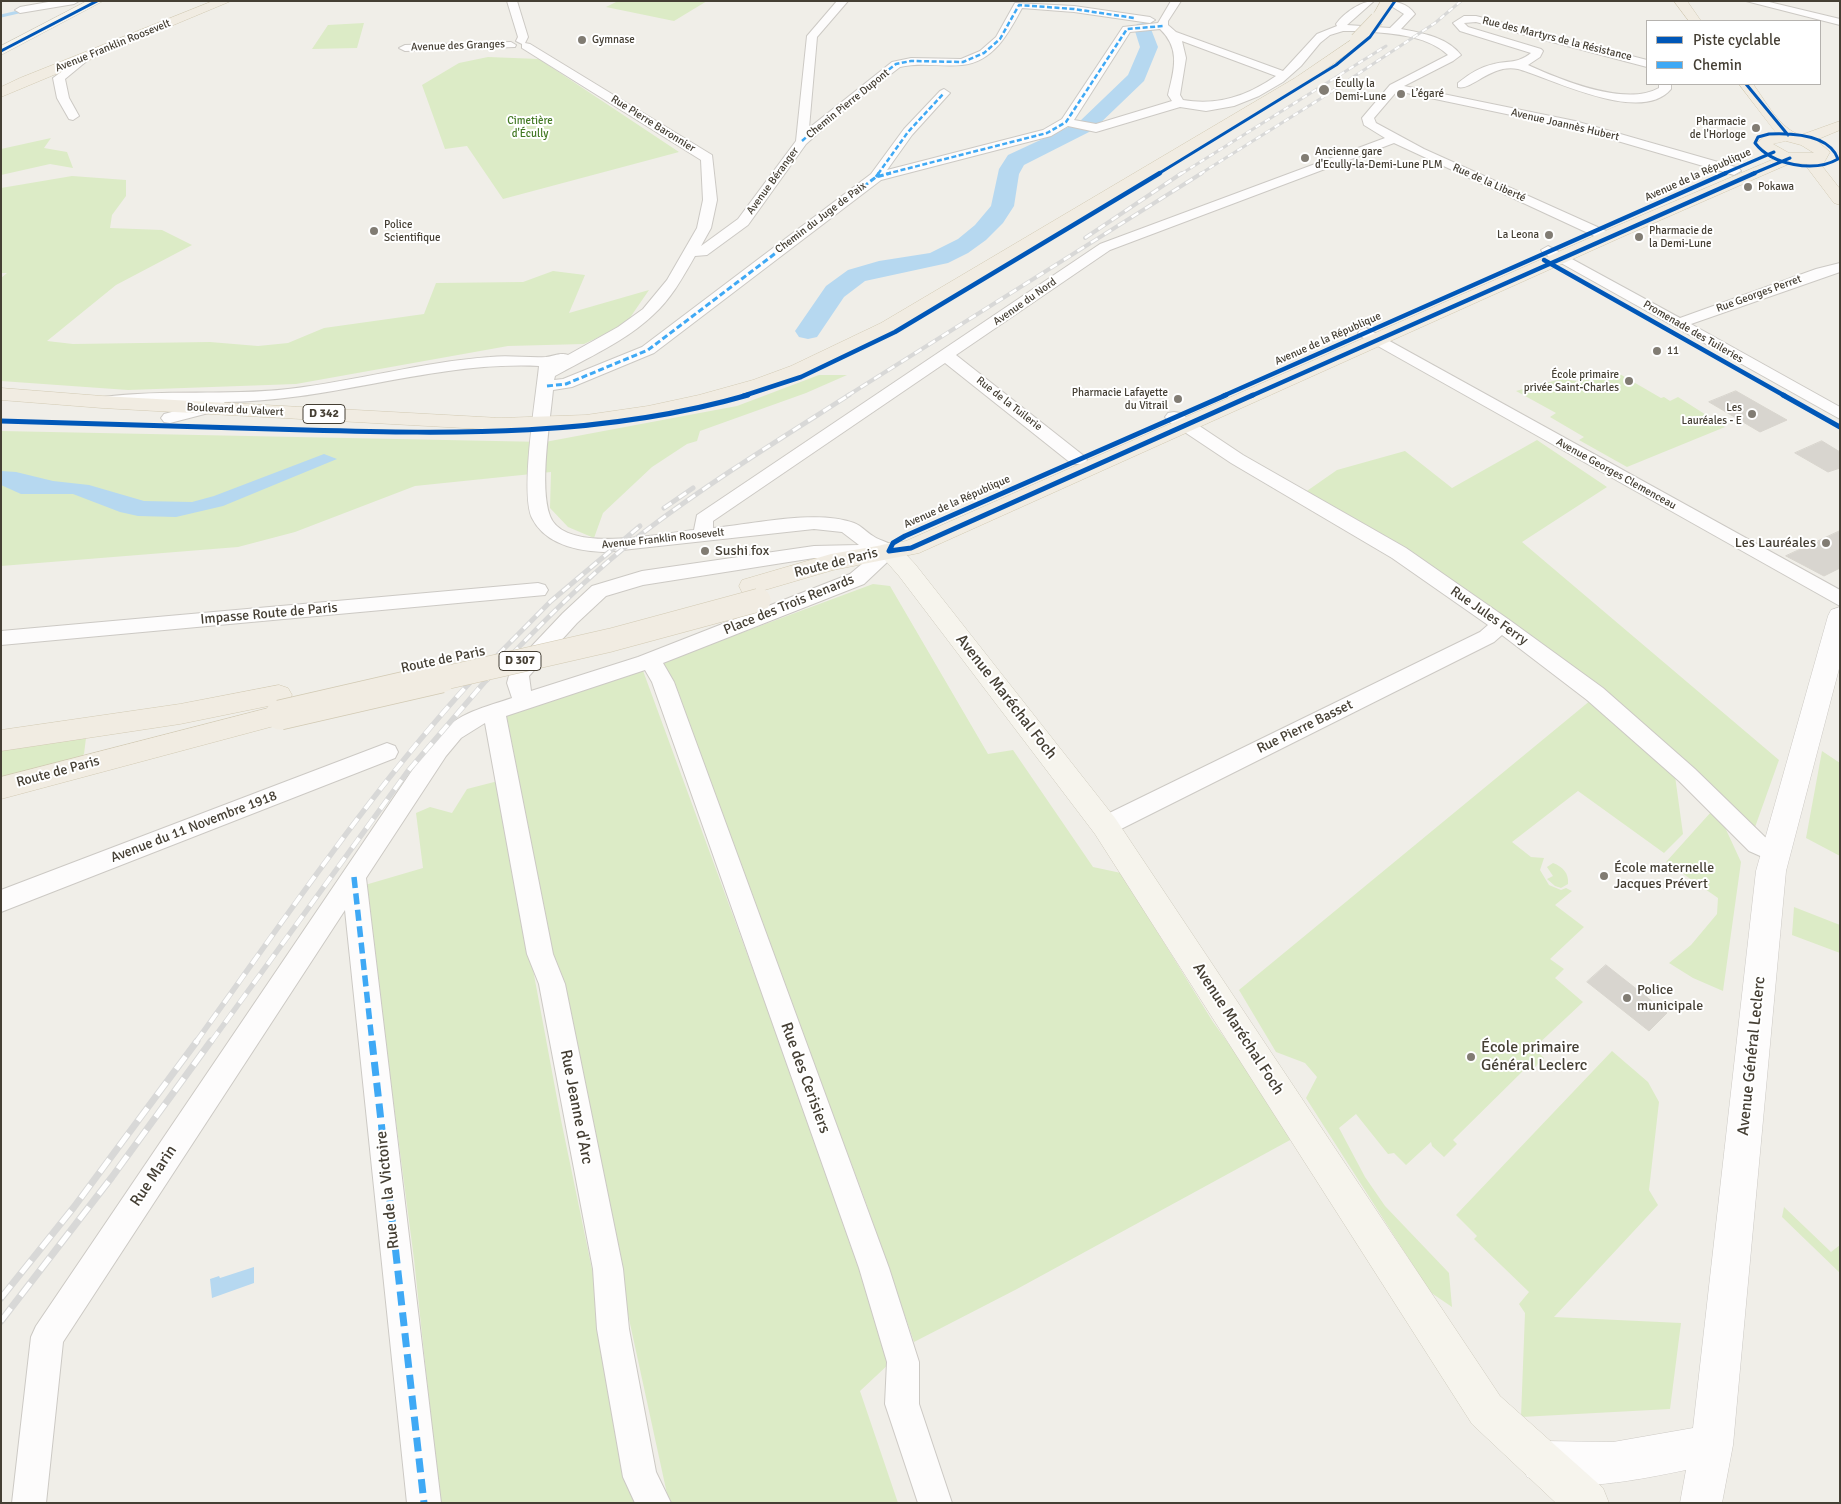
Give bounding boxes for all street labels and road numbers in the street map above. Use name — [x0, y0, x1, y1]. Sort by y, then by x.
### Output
street label: Rue des Martyrs de la Résistance — [1481, 14, 1633, 64]
street label: Avenue Franklin Roosevelt — [53, 17, 173, 75]
street label: Avenue des Granges — [411, 38, 505, 54]
street label: Chemin Pierre Dupont — [804, 66, 892, 142]
street label: Rue Pierre Baronnier — [608, 93, 698, 155]
street label: Avenue Joannès Hubert — [1510, 106, 1620, 144]
street label: Avenue Béranger — [744, 145, 802, 217]
street label: Avenue de la République — [1643, 146, 1753, 204]
street label: Rue de la Liberté — [1450, 161, 1528, 205]
street label: Chemin du Juge de Paix — [773, 179, 869, 257]
street label: Rue Georges Perret — [1715, 272, 1803, 316]
street label: Avenue du Nord — [991, 275, 1059, 329]
street label: Promenade des Tuileries — [1641, 298, 1745, 366]
street label: Avenue de la République — [1273, 310, 1383, 368]
street label: Rue de la Tuilerie — [973, 374, 1045, 434]
street label: Boulevard du Valvert — [186, 401, 284, 419]
road number: D 342 — [303, 404, 345, 424]
street label: Avenue Georges Clemenceau — [1554, 435, 1678, 513]
street label: Avenue de la République — [902, 473, 1012, 531]
street label: Avenue Franklin Roosevelt — [601, 526, 725, 552]
street label: Route de Paris — [792, 544, 880, 582]
street label: Place des Trois Renards — [721, 571, 857, 639]
street label: Rue Jules Ferry — [1447, 583, 1531, 649]
street label: Impasse Route de Paris — [200, 600, 338, 628]
street label: Avenue Maréchal Foch — [951, 631, 1061, 763]
street label: Route de Paris — [399, 643, 487, 677]
road number: D 307 — [499, 651, 541, 670]
street label: Rue Pierre Basset — [1254, 697, 1356, 757]
street label: Route de Paris — [14, 753, 102, 791]
street label: Avenue du 11 Novembre 1918 — [108, 787, 280, 867]
street label: Avenue Maréchal Foch — [1188, 960, 1288, 1098]
street label: Avenue Général Leclerc — [1734, 976, 1770, 1136]
street label: Rue des Cerisiers — [776, 1020, 834, 1136]
street label: Rue Jeanne d'Arc — [555, 1048, 597, 1166]
street label: Rue de la Victoire — [372, 1130, 404, 1250]
street label: Rue Marin — [127, 1142, 181, 1210]

